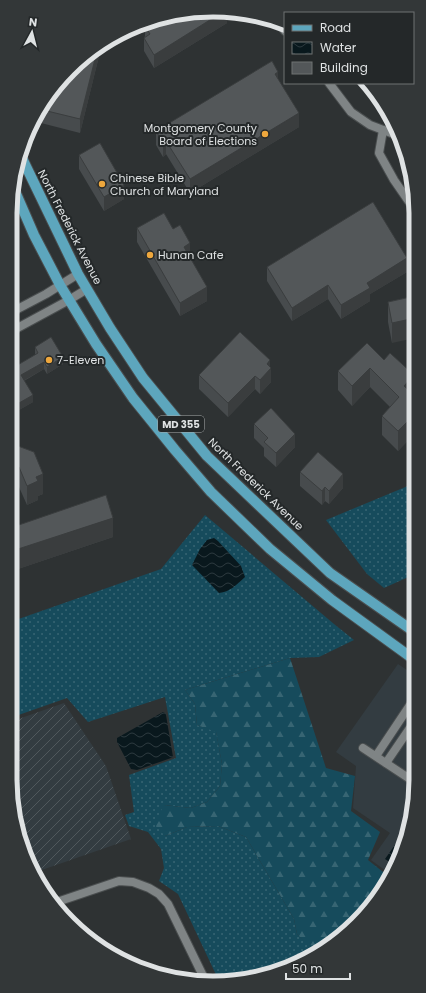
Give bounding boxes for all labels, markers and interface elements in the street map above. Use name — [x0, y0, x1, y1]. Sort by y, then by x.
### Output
north arrow — [12, 12, 52, 52]
legend — [284, 12, 414, 84]
text: N — [28, 14, 38, 31]
text: Road — [320, 19, 351, 36]
text: Water — [320, 39, 357, 56]
text: Building — [320, 59, 368, 76]
place label: Montgomery County Board of Elections — [144, 120, 258, 149]
marker: Montgomery County Board of Elections — [260, 129, 270, 139]
street label: North Frederick Avenue — [34, 167, 106, 287]
place label: Chinese Bible Church of Maryland — [110, 170, 219, 199]
marker: Chinese Bible Church of Maryland — [97, 179, 107, 189]
place label: Hunan Cafe — [158, 247, 224, 263]
marker: Hunan Cafe — [145, 250, 155, 260]
place label: 7-Eleven — [57, 352, 104, 368]
marker: 7-Eleven — [44, 355, 54, 365]
road number: MD 355 — [158, 416, 204, 432]
street label: North Frederick Avenue — [205, 434, 307, 534]
scale bar — [286, 955, 350, 981]
text: 50 m — [292, 960, 323, 977]

